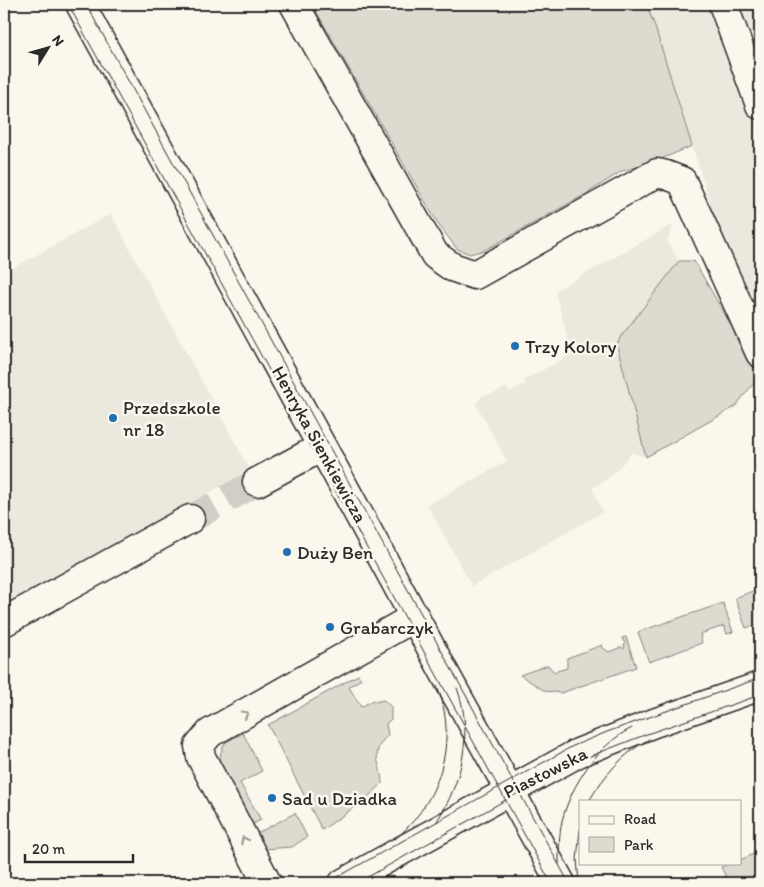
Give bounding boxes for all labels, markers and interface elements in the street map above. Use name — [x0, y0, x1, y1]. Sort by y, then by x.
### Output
north arrow — [22, 22, 72, 72]
text: N — [48, 32, 68, 49]
place label: Trzy Kolory — [525, 335, 617, 358]
marker: Trzy Kolory — [509, 340, 521, 352]
street label: Henryka Sienkiewicza — [267, 362, 372, 527]
place label: Przedszkole nr 18 — [123, 396, 221, 441]
marker: Przedszkole nr 18 — [107, 412, 119, 424]
place label: Duży Ben — [297, 541, 373, 564]
marker: Duży Ben — [281, 546, 293, 558]
place label: Grabarczyk — [340, 616, 434, 639]
marker: Grabarczyk — [324, 621, 336, 633]
one-way arrow — [240, 710, 249, 720]
street label: Piastowska — [499, 741, 591, 803]
place label: Sad u Dziadka — [282, 787, 397, 810]
marker: Sad u Dziadka — [266, 792, 278, 804]
legend — [579, 800, 742, 864]
text: Road — [624, 810, 657, 828]
scale bar — [25, 832, 132, 864]
one-way arrow — [241, 836, 251, 845]
text: Park — [624, 836, 654, 854]
text: 20 m — [32, 840, 66, 858]

